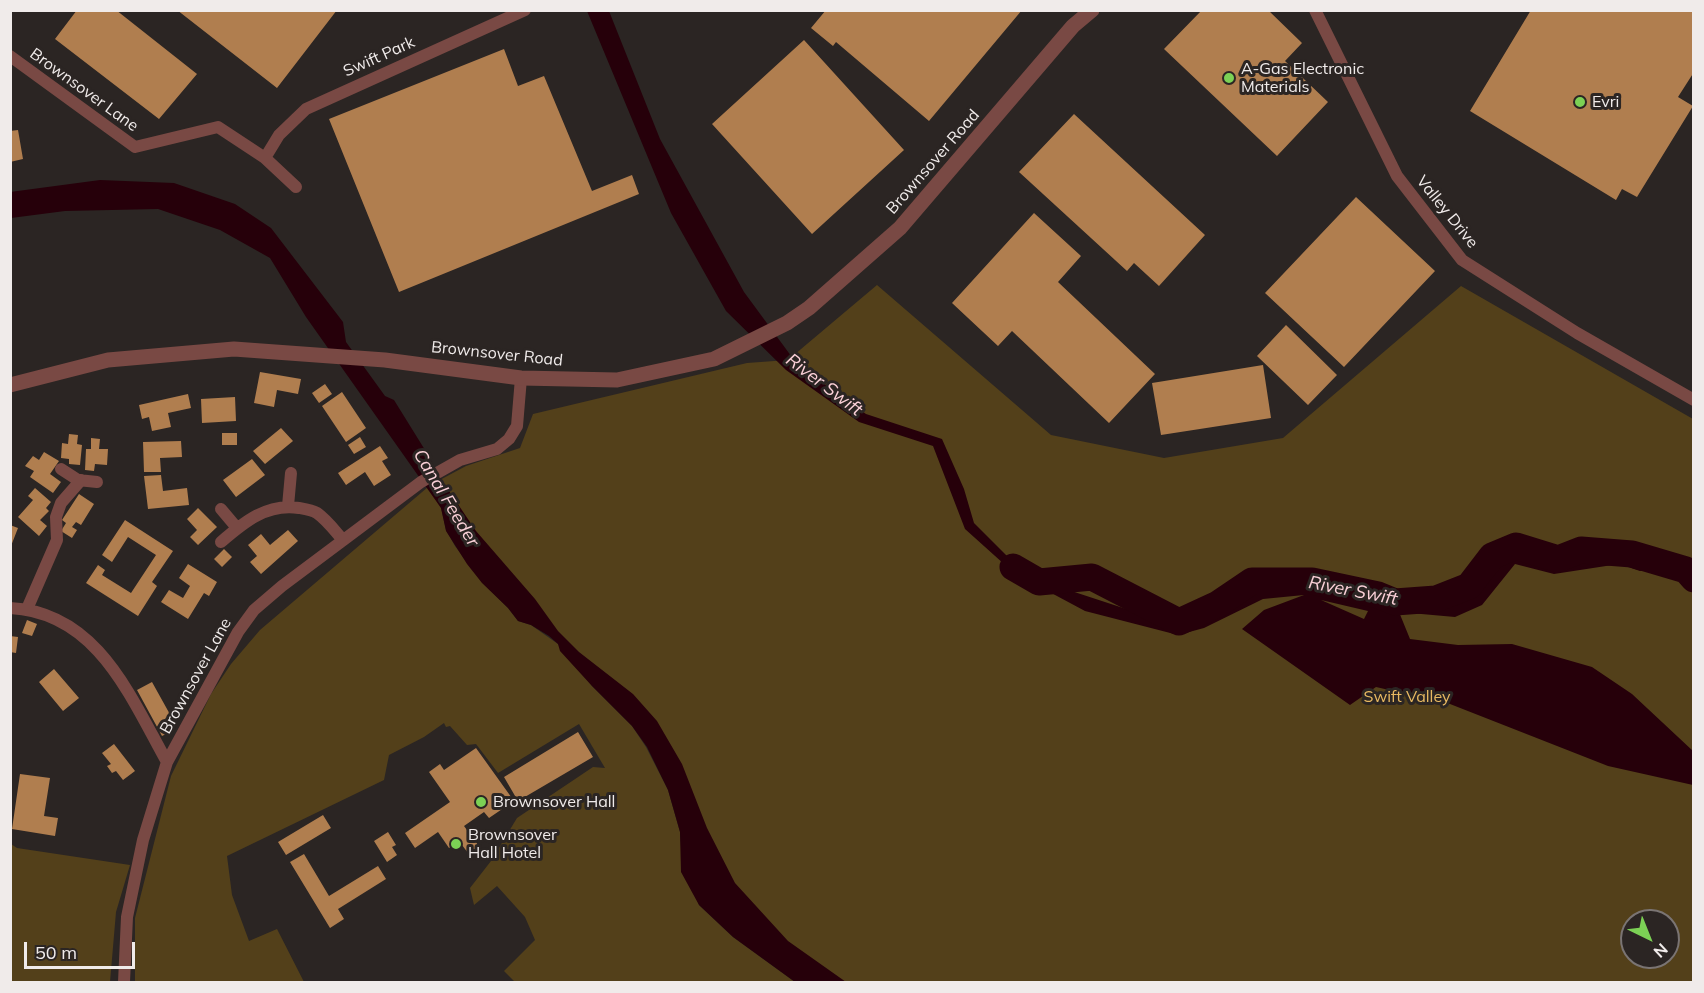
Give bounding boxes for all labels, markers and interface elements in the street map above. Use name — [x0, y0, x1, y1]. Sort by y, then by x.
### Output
street label: Swift Park — [340, 33, 418, 81]
street label: Brownsover Lane — [26, 44, 142, 136]
place label: A-Gas Electronic Materials — [1241, 59, 1364, 97]
marker: A-Gas Electronic Materials — [1222, 71, 1236, 85]
place label: Evri — [1592, 92, 1619, 112]
marker: Evri — [1573, 95, 1587, 109]
street label: Brownsover Road — [882, 106, 984, 218]
street label: Valley Drive — [1412, 172, 1482, 252]
street label: Brownsover Road — [430, 338, 564, 370]
water label: River Swift — [781, 349, 867, 421]
water label: Canal Feeder — [409, 445, 483, 551]
water label: River Swift — [1307, 572, 1399, 610]
street label: Brownsover Lane — [156, 615, 236, 737]
park label: Swift Valley — [1364, 687, 1450, 707]
place label: Brownsover Hall — [493, 792, 615, 812]
marker: Brownsover Hall — [474, 795, 488, 809]
place label: Brownsover Hall Hotel — [468, 825, 557, 863]
marker: Brownsover Hall Hotel — [449, 837, 463, 851]
north arrow — [1620, 909, 1680, 969]
scale bar — [27, 930, 138, 968]
text: N — [1650, 939, 1672, 962]
text: 50 m — [35, 941, 77, 964]

